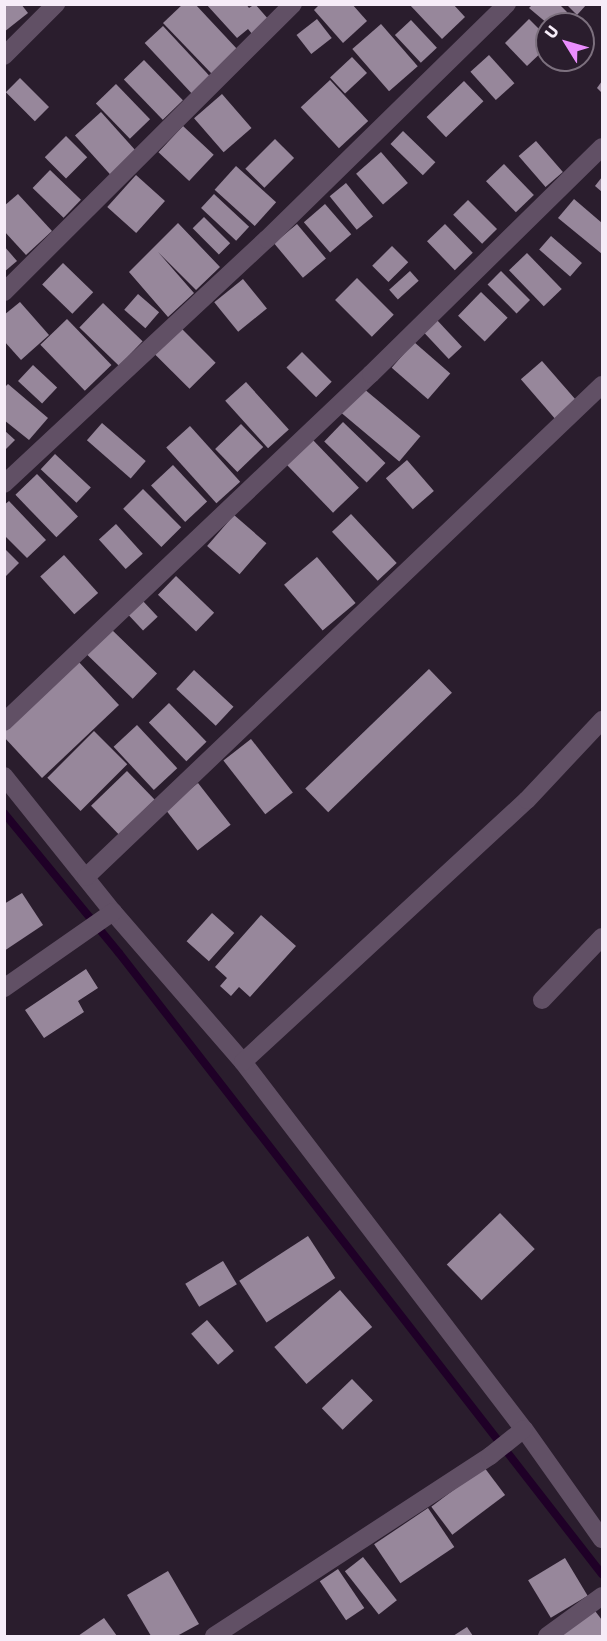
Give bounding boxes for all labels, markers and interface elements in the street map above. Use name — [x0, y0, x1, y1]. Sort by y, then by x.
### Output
north arrow — [535, 12, 595, 72]
text: U — [539, 21, 564, 43]

